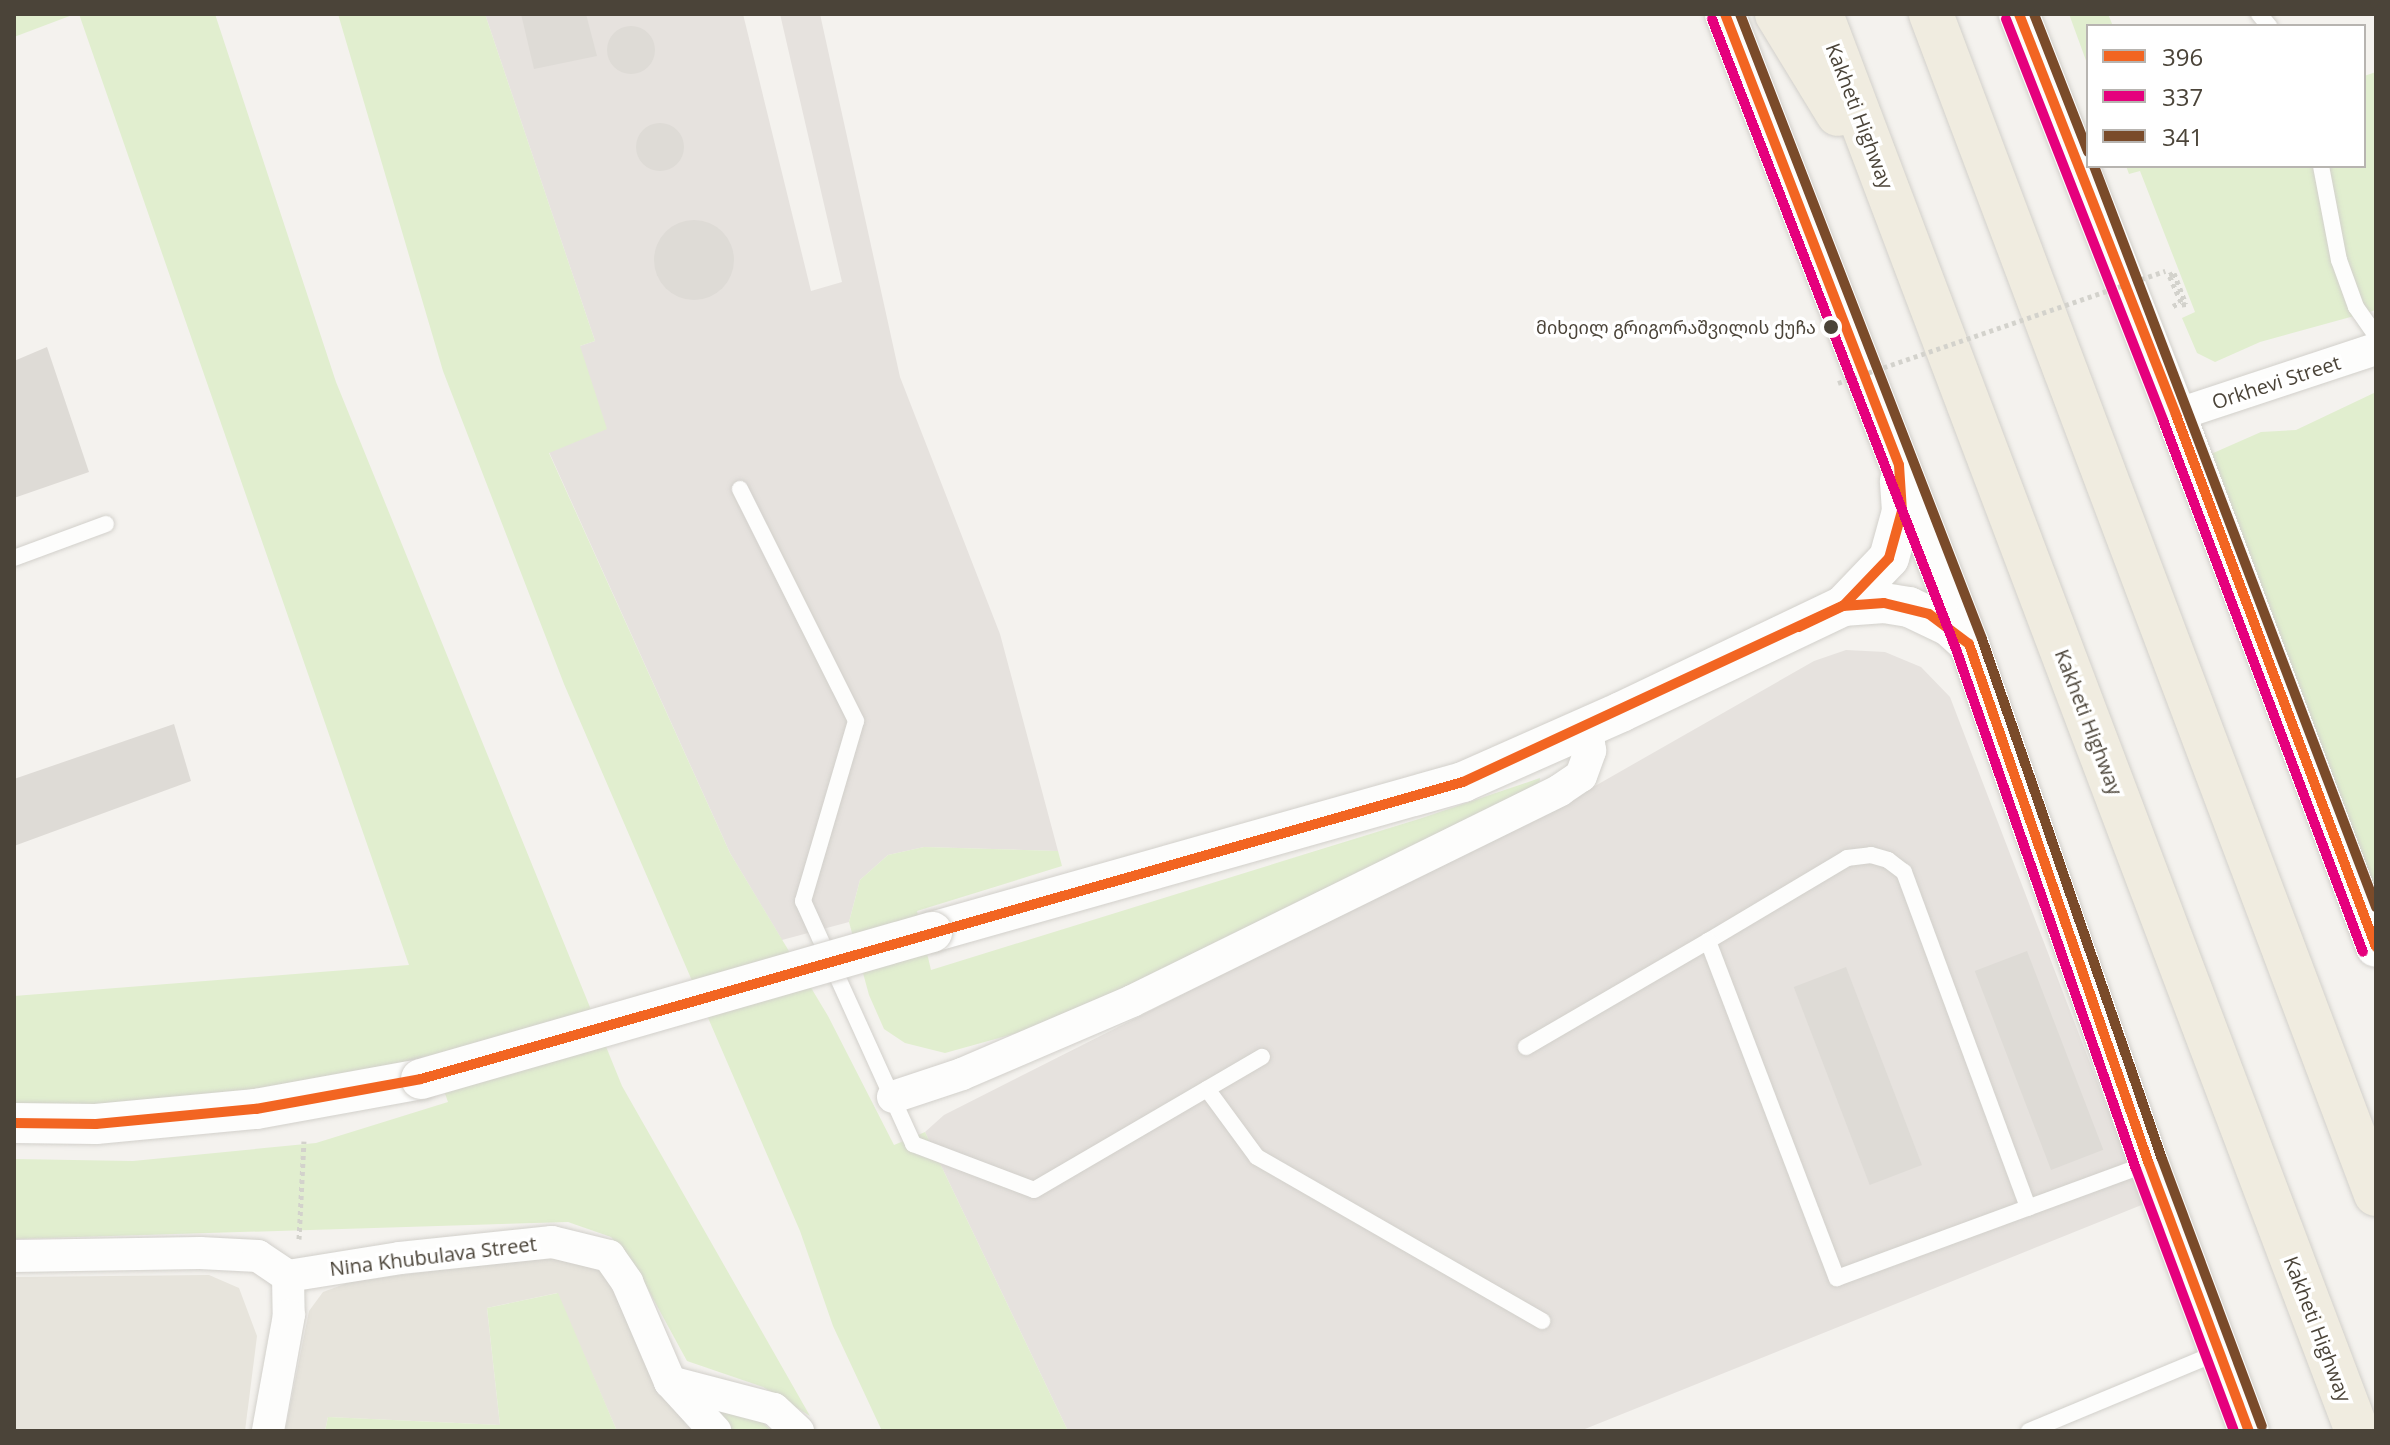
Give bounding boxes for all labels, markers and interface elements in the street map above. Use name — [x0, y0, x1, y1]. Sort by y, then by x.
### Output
legend — [2086, 24, 2366, 168]
street label: Kakheti Highway — [1821, 40, 1899, 192]
text: 396 — [2162, 40, 2203, 73]
text: 337 — [2162, 80, 2203, 113]
text: 341 — [2162, 120, 2203, 153]
place label: მიხეილ გრიგორაშვილის ქუჩა — [1536, 316, 1816, 338]
marker: მიხეილ გრიგორაშვილის ქუჩა — [1823, 319, 1839, 335]
street label: Orkhevi Street — [2209, 350, 2343, 414]
street label: Kakheti Highway — [2050, 646, 2128, 798]
street label: Nina Khubulava Street — [328, 1231, 538, 1281]
street label: Kakheti Highway — [2279, 1253, 2357, 1405]

